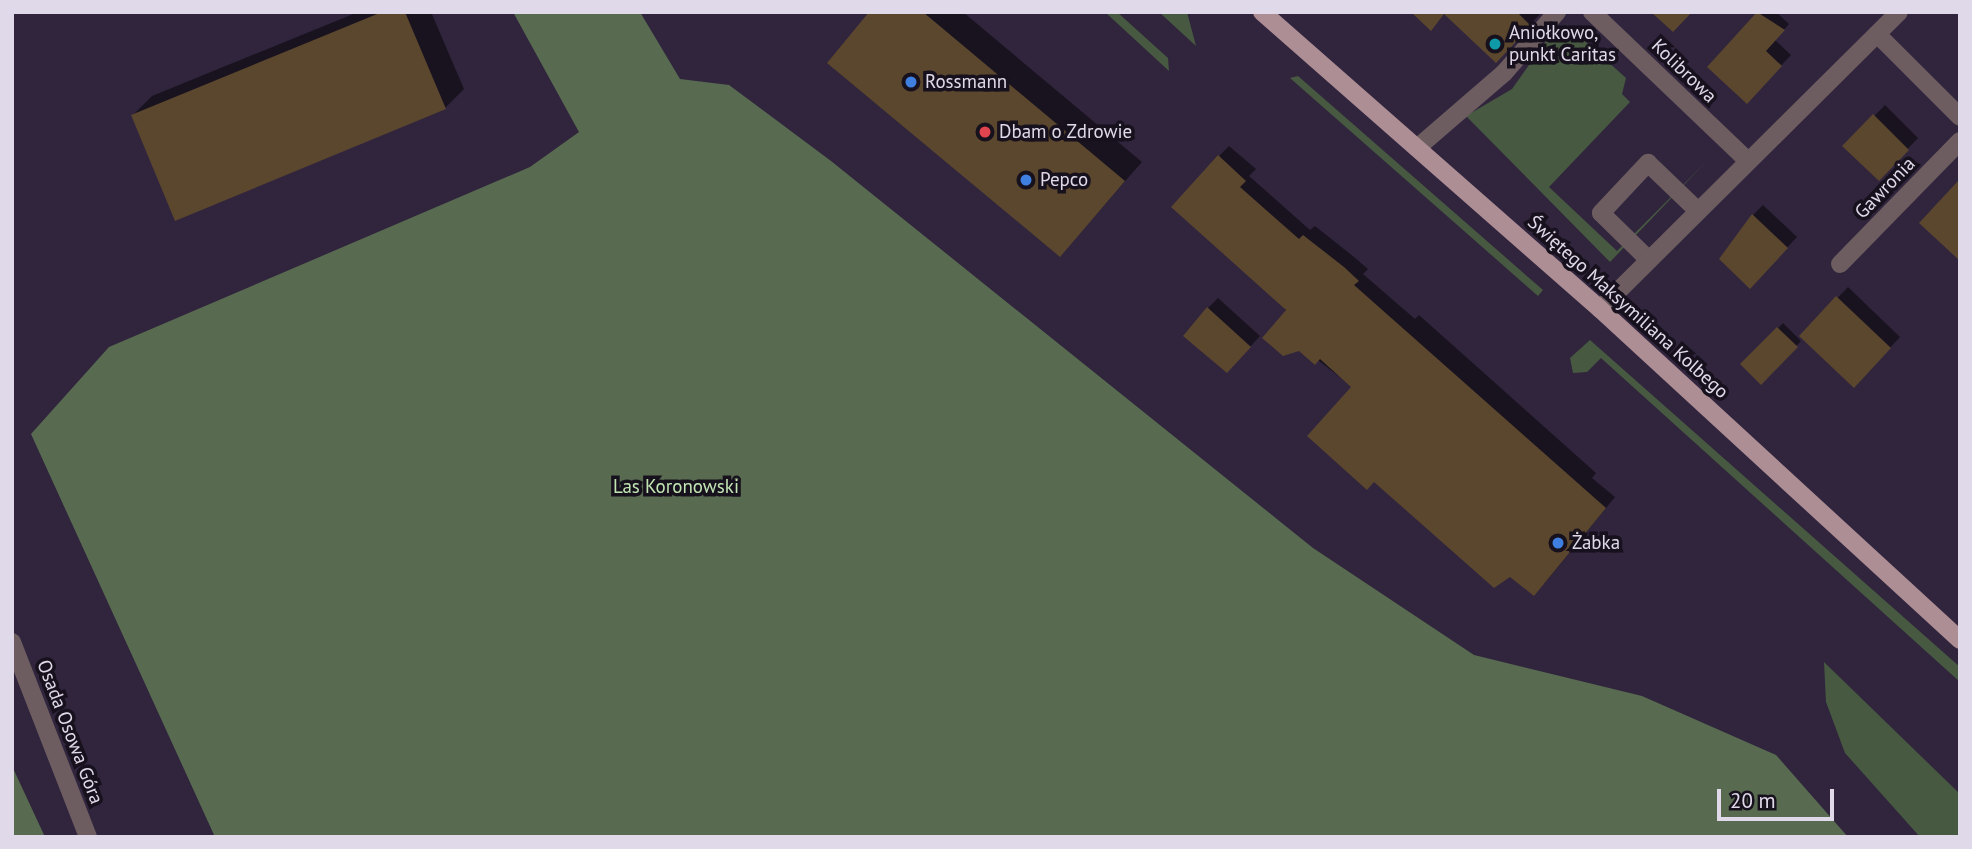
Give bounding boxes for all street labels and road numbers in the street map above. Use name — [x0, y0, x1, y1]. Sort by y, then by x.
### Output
street label: Kolibrowa — [1647, 34, 1721, 108]
street label: Gawronia — [1850, 153, 1920, 223]
street label: Świętego Maksymiliana Kolbego — [1523, 211, 1733, 403]
street label: Osada Osowa Góra — [32, 657, 108, 807]

